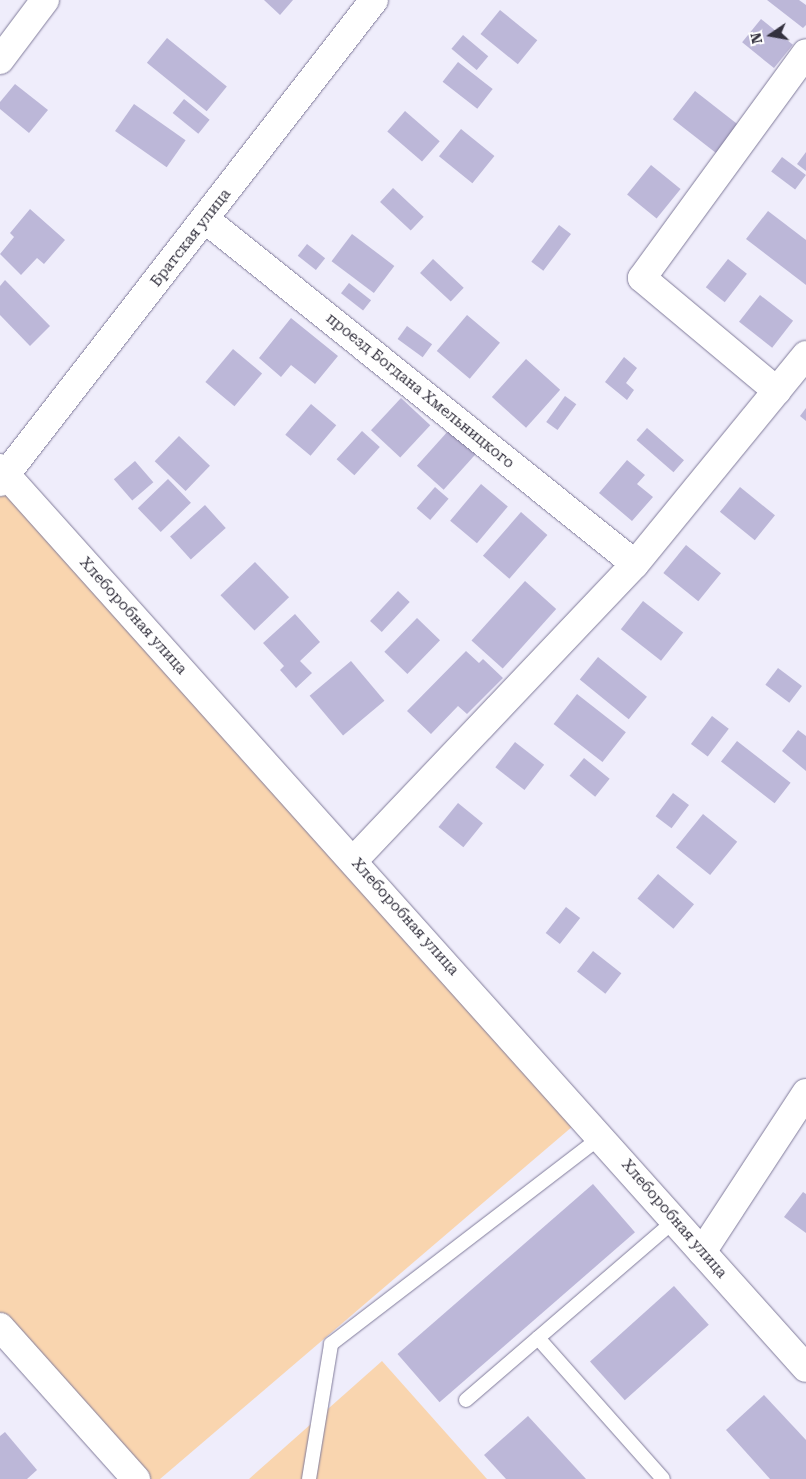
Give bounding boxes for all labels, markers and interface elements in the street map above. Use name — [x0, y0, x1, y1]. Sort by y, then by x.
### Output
north arrow — [746, 10, 796, 60]
text: N — [747, 31, 765, 45]
street label: Братская улица — [147, 185, 235, 291]
street label: проезд Богдана Хмельницкого — [322, 310, 518, 472]
street label: Хлеборобная улица — [76, 554, 190, 678]
street label: Хлеборобная улица — [348, 855, 462, 979]
street label: Хлеборобная улица — [618, 1156, 730, 1282]

